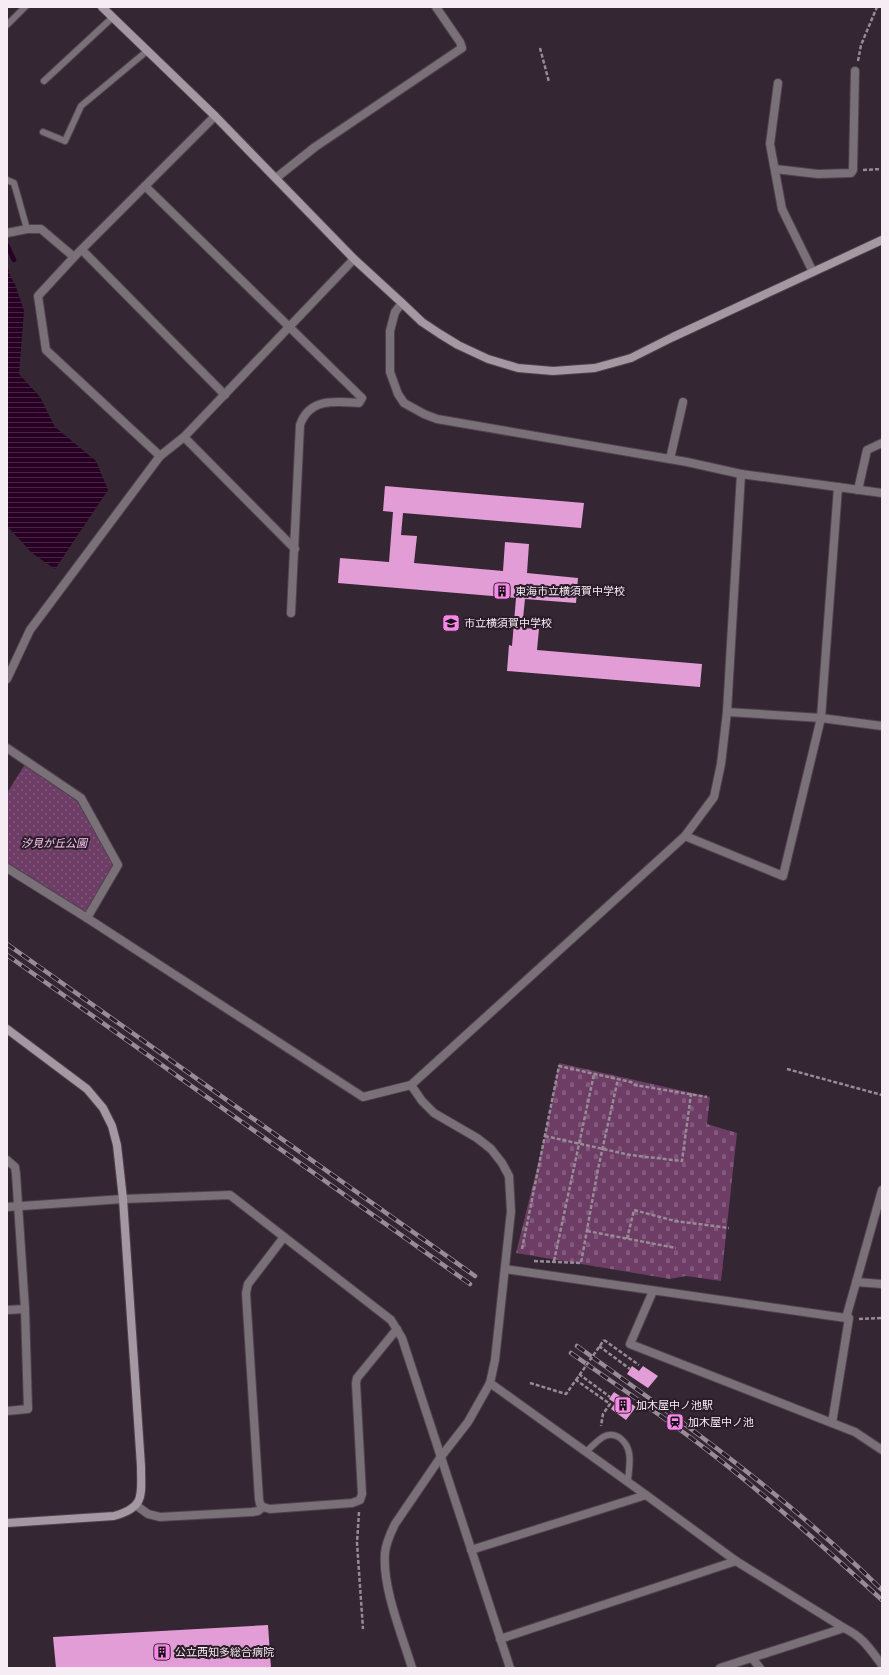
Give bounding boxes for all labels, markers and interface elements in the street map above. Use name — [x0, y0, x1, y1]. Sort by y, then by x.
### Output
building icon: 東海市立横須賀中学校 — [492, 581, 512, 601]
place label: 東海市立横須賀中学校 — [515, 584, 625, 598]
school or university icon: 市立横須賀中学校 — [441, 613, 461, 633]
place label: 市立横須賀中学校 — [464, 616, 552, 630]
park label: 汐見が丘公園 — [21, 836, 89, 850]
building icon: 加木屋中ノ池駅 — [613, 1395, 633, 1415]
place label: 加木屋中ノ池駅 — [636, 1398, 713, 1412]
station icon: 加木屋中ノ池 — [665, 1412, 685, 1432]
place label: 加木屋中ノ池 — [688, 1415, 754, 1429]
building icon: 公立西知多総合病院 — [152, 1642, 172, 1662]
place label: 公立西知多総合病院 — [175, 1645, 274, 1659]

